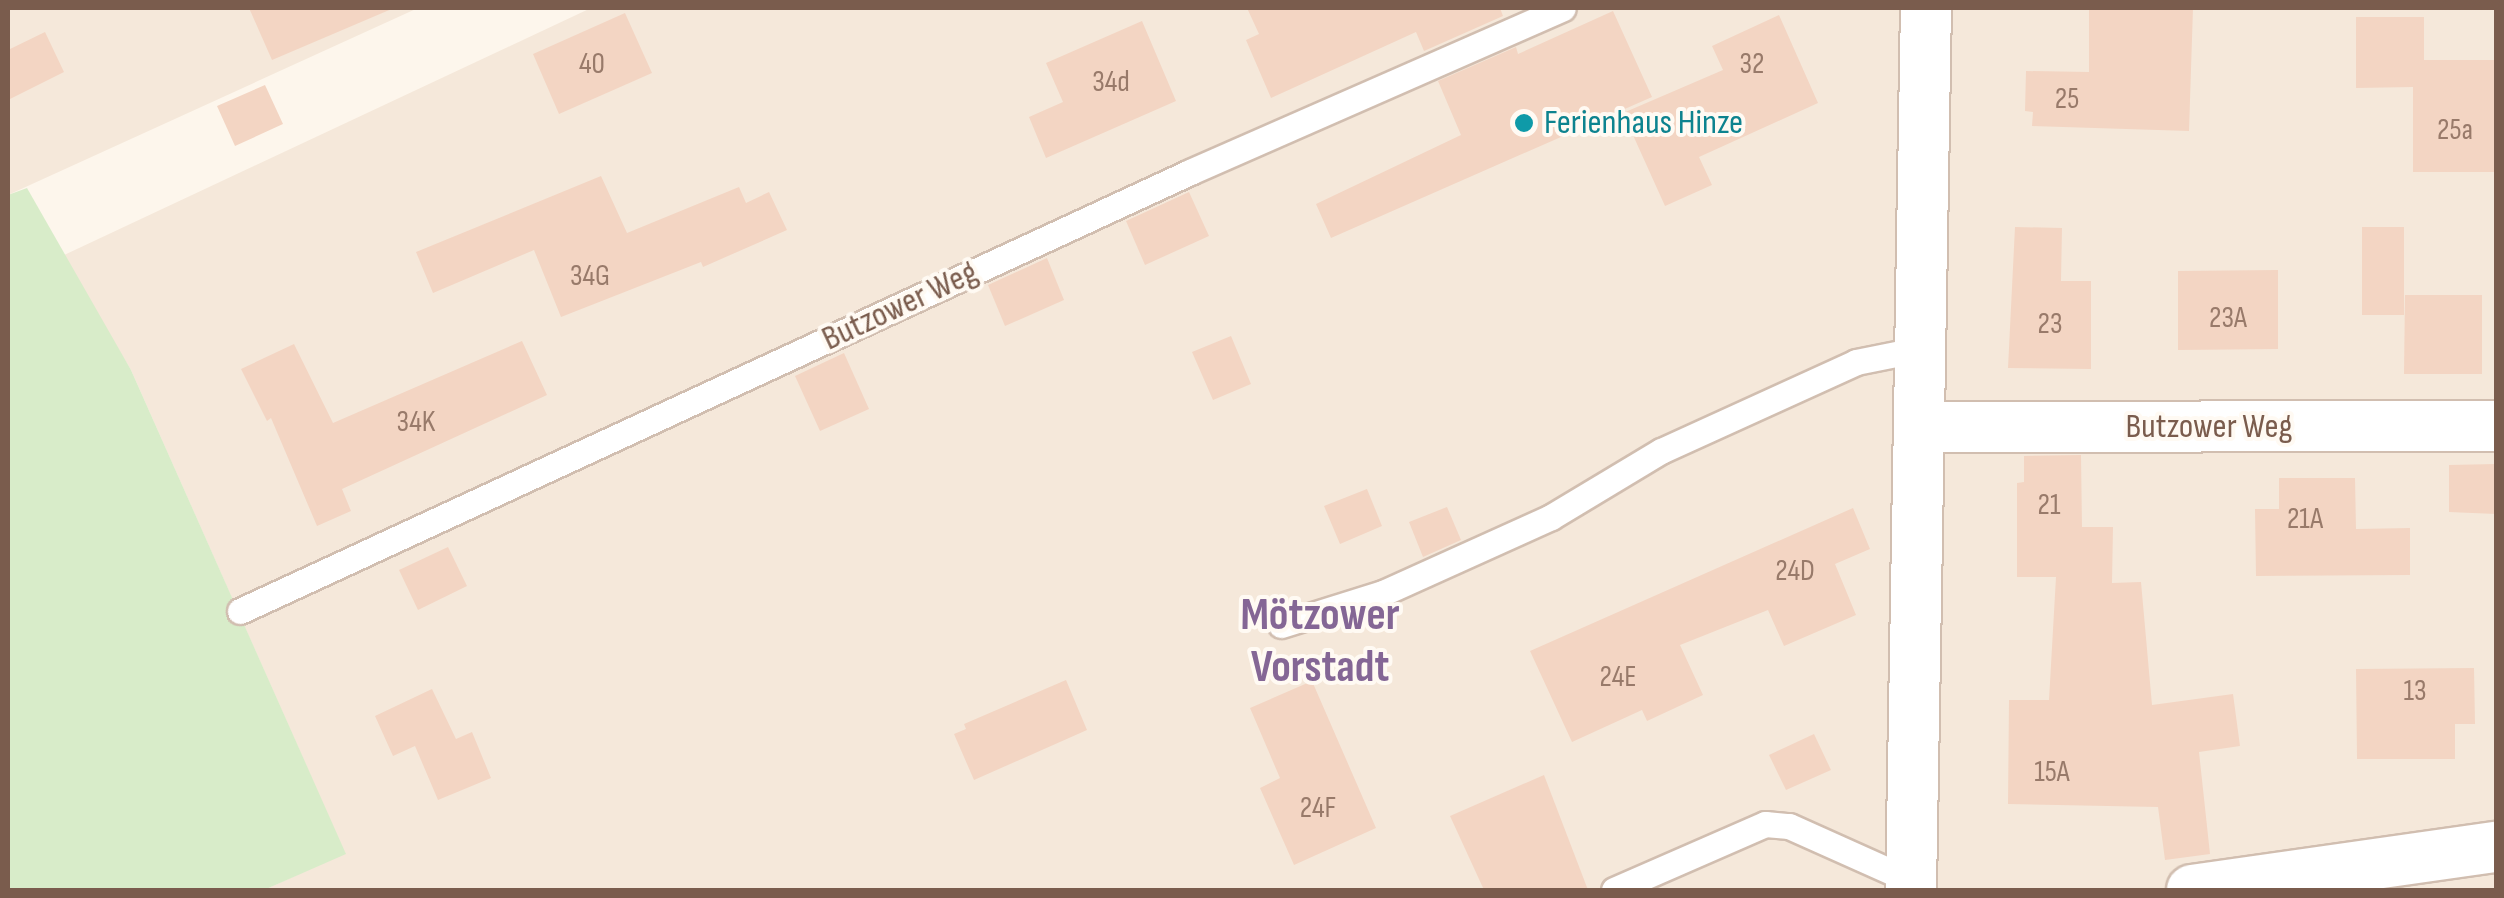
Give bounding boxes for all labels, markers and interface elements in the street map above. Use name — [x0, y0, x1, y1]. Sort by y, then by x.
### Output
house number: 40 — [579, 46, 605, 82]
house number: 32 — [1740, 46, 1764, 82]
house number: 34d — [1092, 64, 1130, 100]
house number: 25 — [2055, 81, 2079, 117]
place label: Ferienhaus Hinze — [1544, 102, 1743, 144]
marker: Ferienhaus Hinze — [1513, 112, 1535, 134]
house number: 25a — [2437, 112, 2473, 148]
street label: Butzower Weg — [815, 252, 985, 360]
house number: 34G — [570, 258, 610, 294]
house number: 23A — [2209, 300, 2247, 336]
house number: 23 — [2038, 306, 2062, 342]
house number: 34K — [397, 404, 435, 440]
street label: Butzower Weg — [2126, 406, 2292, 448]
house number: 21 — [2038, 487, 2060, 523]
house number: 21A — [2287, 501, 2323, 537]
house number: 24D — [1775, 553, 1815, 589]
district label: Mötzower Vorstadt — [1240, 589, 1400, 695]
house number: 24E — [1599, 659, 1637, 695]
house number: 13 — [2403, 673, 2427, 709]
house number: 15A — [2034, 754, 2070, 790]
house number: 24F — [1300, 790, 1336, 826]

